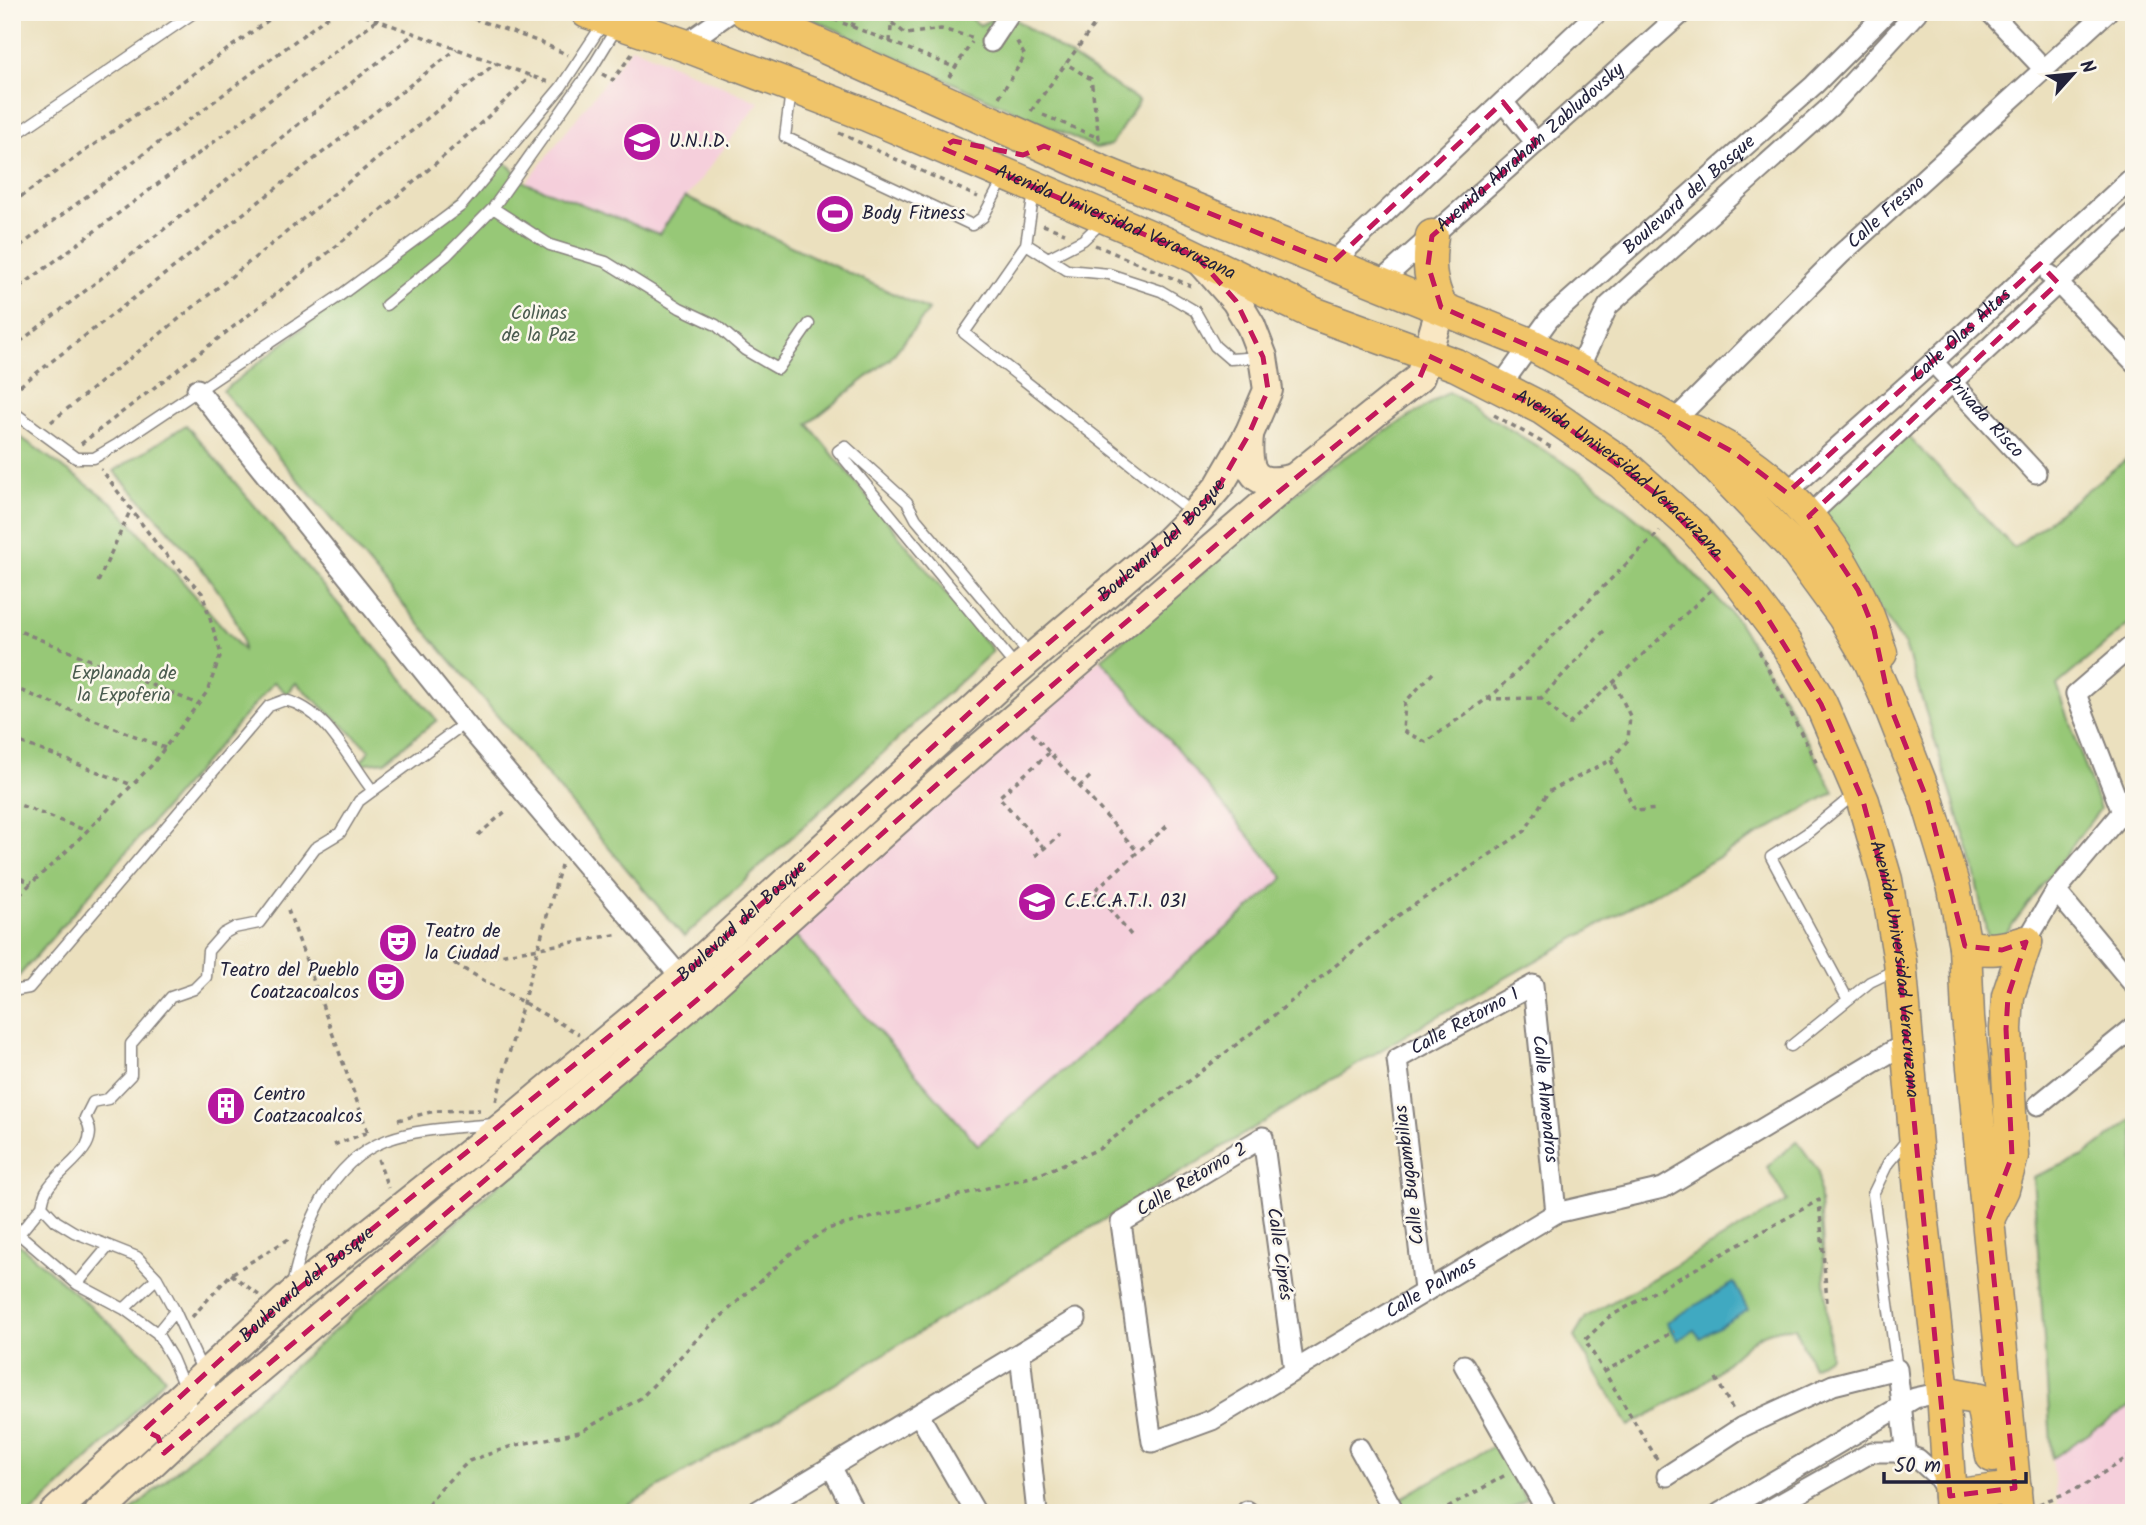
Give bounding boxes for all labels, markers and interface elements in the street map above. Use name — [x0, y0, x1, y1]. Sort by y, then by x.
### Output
north arrow — [2038, 38, 2108, 108]
street label: Avenida Abraham Zabludovsky — [1429, 55, 1632, 240]
text: N — [2070, 55, 2102, 79]
school or university icon: U.N.I.D. — [621, 121, 663, 163]
place label: U.N.I.D. — [669, 127, 729, 157]
street label: Boulevard del Bosque — [1616, 128, 1763, 262]
street label: Avenida Universidad Veracruzana — [990, 157, 1241, 289]
street label: Calle Fresno — [1840, 169, 1933, 257]
sports icon: Body Fitness — [814, 193, 856, 235]
place label: Body Fitness — [862, 199, 965, 229]
street label: Calle Olas Altas — [1905, 281, 2019, 390]
park label: Colinas de la Paz — [502, 299, 576, 351]
street label: Privada Risco — [1937, 368, 2031, 466]
street label: Avenida Universidad Veracruzana — [1509, 382, 1730, 566]
street label: Boulevard del Bosque — [1091, 473, 1235, 610]
park label: Explanada de la Expoferia — [72, 659, 177, 711]
street label: Avenida Universidad Veracruzana — [1860, 837, 1927, 1099]
street label: Boulevard del Bosque — [670, 853, 815, 990]
school or university icon: C.E.C.A.T.I. 031 — [1016, 881, 1058, 923]
place label: C.E.C.A.T.I. 031 — [1064, 887, 1186, 917]
place label: Teatro de la Ciudad — [425, 917, 501, 969]
theatre icon: Teatro de la Ciudad — [377, 922, 419, 964]
place label: Teatro del Pueblo Coatzacoalcos — [220, 956, 359, 1008]
theatre icon: Teatro del Pueblo Coatzacoalcos — [365, 961, 407, 1003]
street label: Calle Retorno 1 — [1405, 980, 1525, 1064]
street label: Calle Almendros — [1523, 1034, 1566, 1164]
place label: Centro Coatzacoalcos — [253, 1080, 362, 1132]
building icon: Centro Coatzacoalcos — [205, 1085, 247, 1127]
street label: Calle Bugambilias — [1387, 1103, 1433, 1247]
street label: Calle Retorno 2 — [1131, 1135, 1253, 1225]
street label: Calle Ciprés — [1258, 1206, 1300, 1302]
street label: Boulevard del Bosque — [233, 1218, 382, 1350]
street label: Calle Palmas — [1380, 1249, 1483, 1327]
scale bar — [1884, 1441, 2025, 1485]
text: 50 m — [1894, 1450, 1941, 1483]

